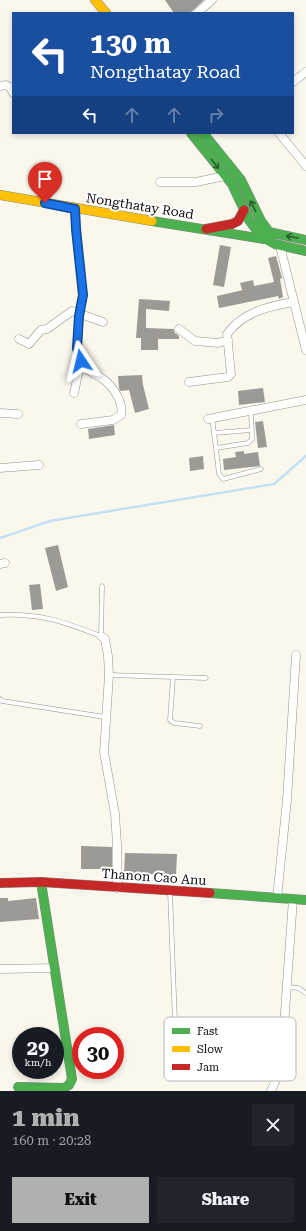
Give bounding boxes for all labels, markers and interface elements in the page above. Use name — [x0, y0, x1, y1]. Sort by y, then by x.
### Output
text: 130 m — [90, 27, 171, 60]
icon: left — [24, 28, 76, 80]
text: Nongthatay Road — [90, 61, 241, 82]
icon: left — [79, 104, 101, 126]
icon: ahead — [121, 104, 143, 126]
icon: ahead — [163, 104, 185, 126]
icon: right — [205, 104, 227, 126]
one-way arrow — [211, 158, 220, 169]
pin — [28, 162, 62, 203]
icon: arrive — [34, 168, 56, 190]
street label: Nongthatay Road — [85, 190, 196, 222]
one-way arrow — [249, 200, 256, 212]
one-way arrow — [286, 233, 299, 241]
position arrow — [60, 340, 102, 382]
street label: Thanon Cao Anu — [101, 866, 207, 888]
legend — [164, 1017, 296, 1081]
text: Fast — [197, 1025, 218, 1038]
speed limit sign: 30 — [72, 1027, 124, 1079]
text: 29 — [27, 1036, 49, 1060]
text: Slow — [197, 1043, 224, 1056]
text: km/h — [25, 1057, 51, 1068]
text: Jam — [197, 1061, 219, 1074]
text: 1 min — [12, 1104, 79, 1132]
button: close — [252, 1104, 294, 1146]
text: 160 m · 20:28 — [12, 1133, 91, 1148]
button: Exit — [12, 1177, 149, 1223]
button: Share — [157, 1177, 294, 1223]

